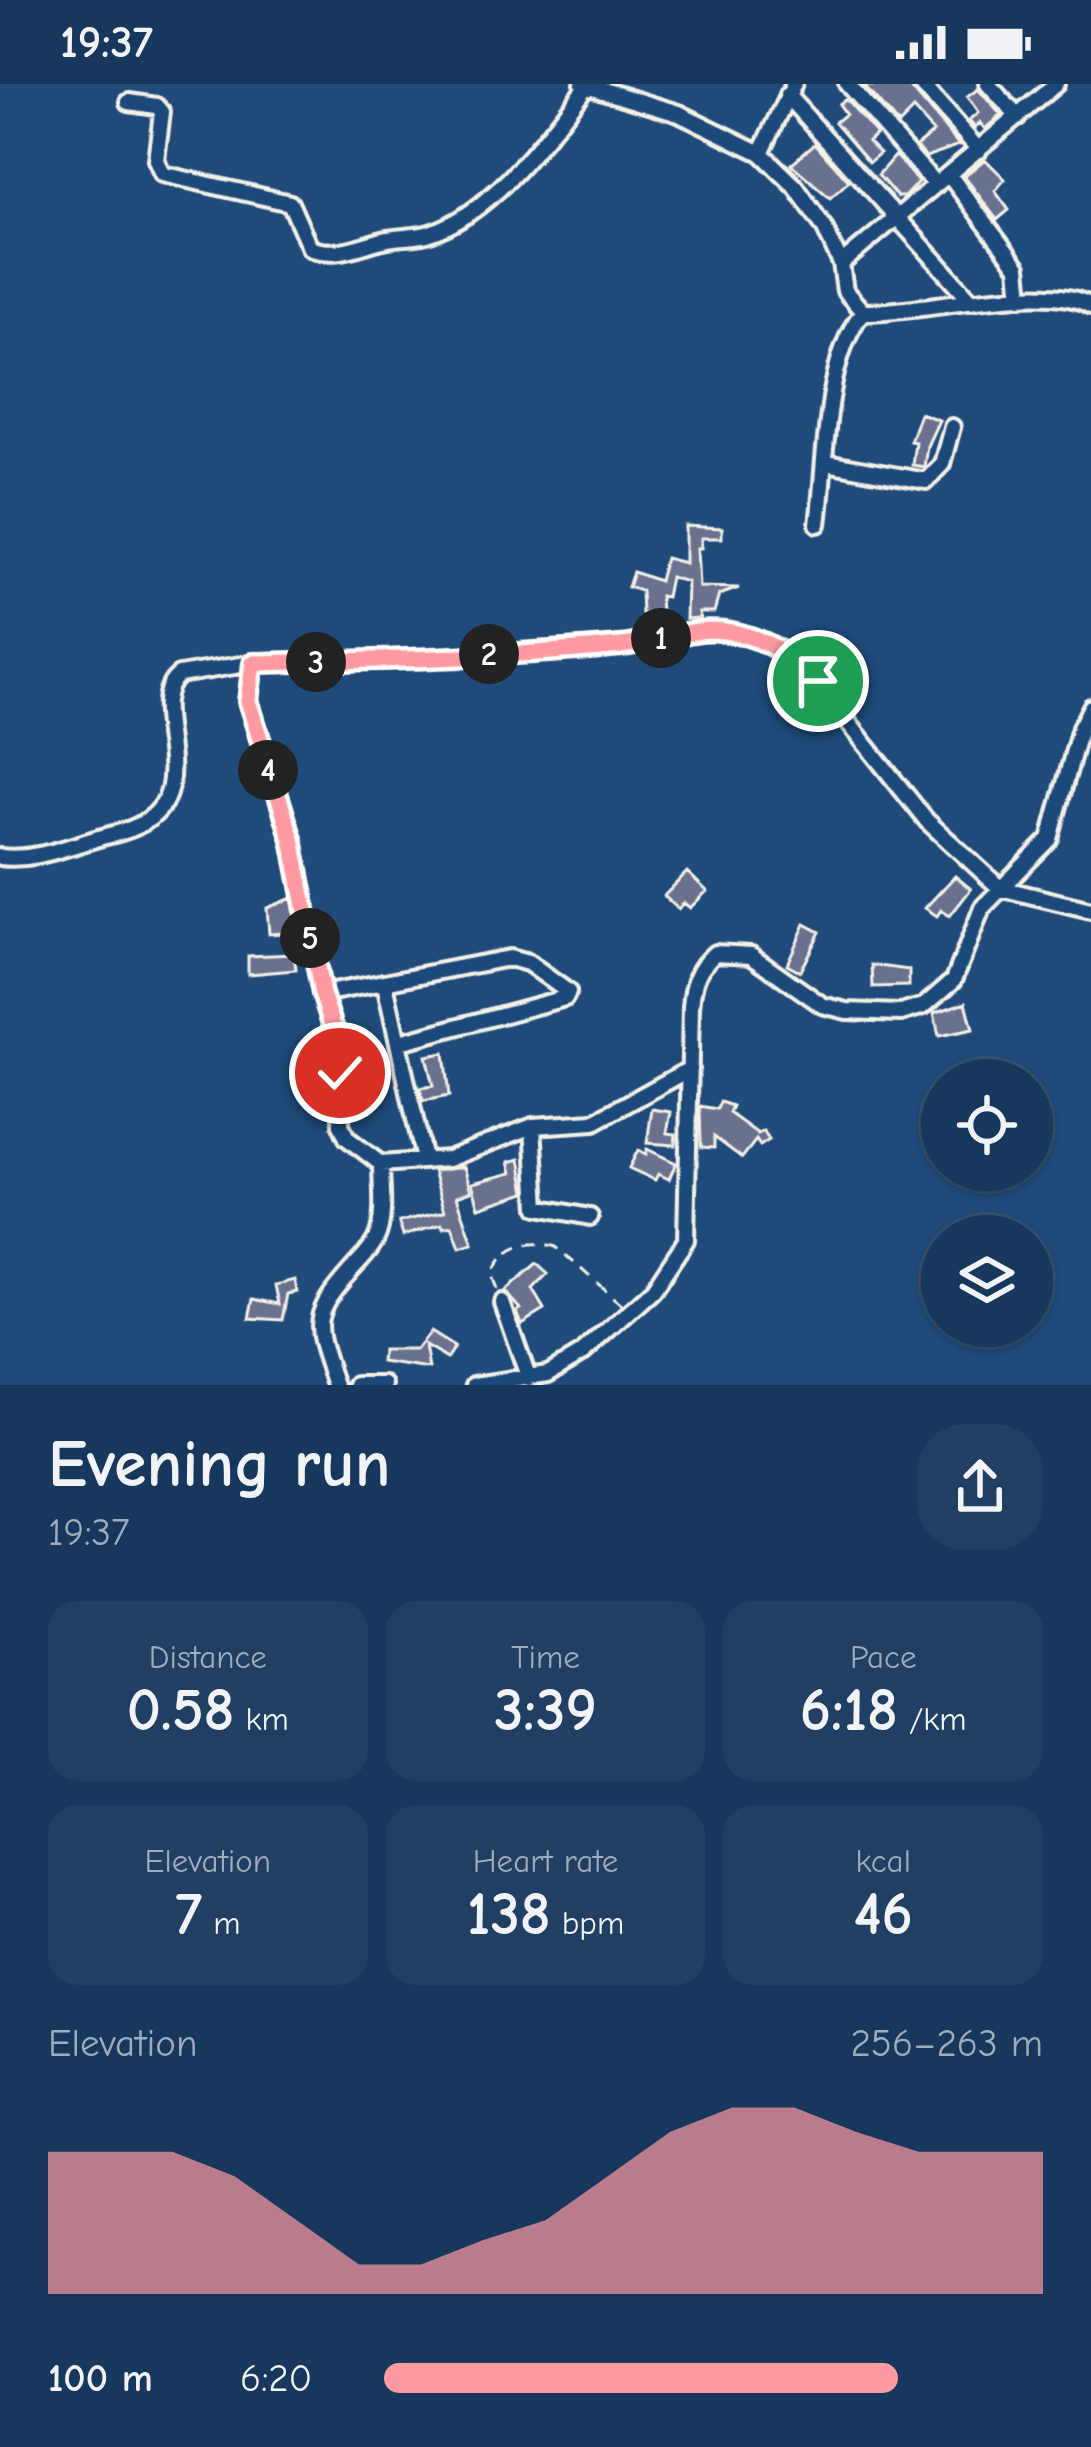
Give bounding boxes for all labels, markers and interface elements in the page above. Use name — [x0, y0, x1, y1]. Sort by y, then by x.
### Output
text: 19:37 — [60, 16, 153, 68]
pin: 1 — [631, 608, 691, 668]
text: 1 — [655, 619, 667, 657]
pin: 2 — [459, 624, 519, 684]
pin — [767, 630, 869, 732]
pin: 3 — [286, 632, 346, 692]
text: 2 — [481, 635, 497, 673]
text: 3 — [308, 643, 324, 681]
icon: arrive — [785, 648, 851, 714]
pin: 4 — [238, 740, 298, 800]
text: 4 — [260, 751, 276, 789]
pin: 5 — [280, 908, 340, 968]
text: 5 — [301, 919, 319, 957]
pin — [289, 1022, 391, 1124]
icon: check — [307, 1040, 373, 1106]
map controls — [921, 1059, 1053, 1347]
button: locate — [921, 1059, 1053, 1191]
button: layers — [921, 1215, 1053, 1347]
button: share — [917, 1424, 1043, 1550]
text: Evening run — [48, 1427, 390, 1503]
text: 19:37 — [48, 1510, 129, 1555]
text: Distance — [149, 1638, 267, 1676]
text: Time — [511, 1638, 580, 1676]
text: Pace — [850, 1638, 916, 1676]
text: 0.58 — [127, 1676, 235, 1745]
text: 3:39 — [494, 1676, 597, 1745]
text: 6:18 — [800, 1676, 898, 1745]
text: km — [235, 1700, 289, 1738]
text: /km — [898, 1700, 967, 1738]
text: Elevation — [145, 1842, 271, 1880]
text: Heart rate — [473, 1842, 618, 1880]
text: kcal — [855, 1842, 911, 1880]
text: 7 — [175, 1880, 202, 1949]
text: 138 — [467, 1880, 551, 1949]
text: 46 — [853, 1880, 913, 1949]
text: m — [202, 1904, 240, 1942]
text: bpm — [551, 1904, 624, 1942]
text: Elevation — [48, 2021, 197, 2066]
text: 256–263 m — [850, 2021, 1043, 2066]
text: 100 m — [48, 2356, 153, 2401]
text: 6:20 — [240, 2356, 312, 2401]

